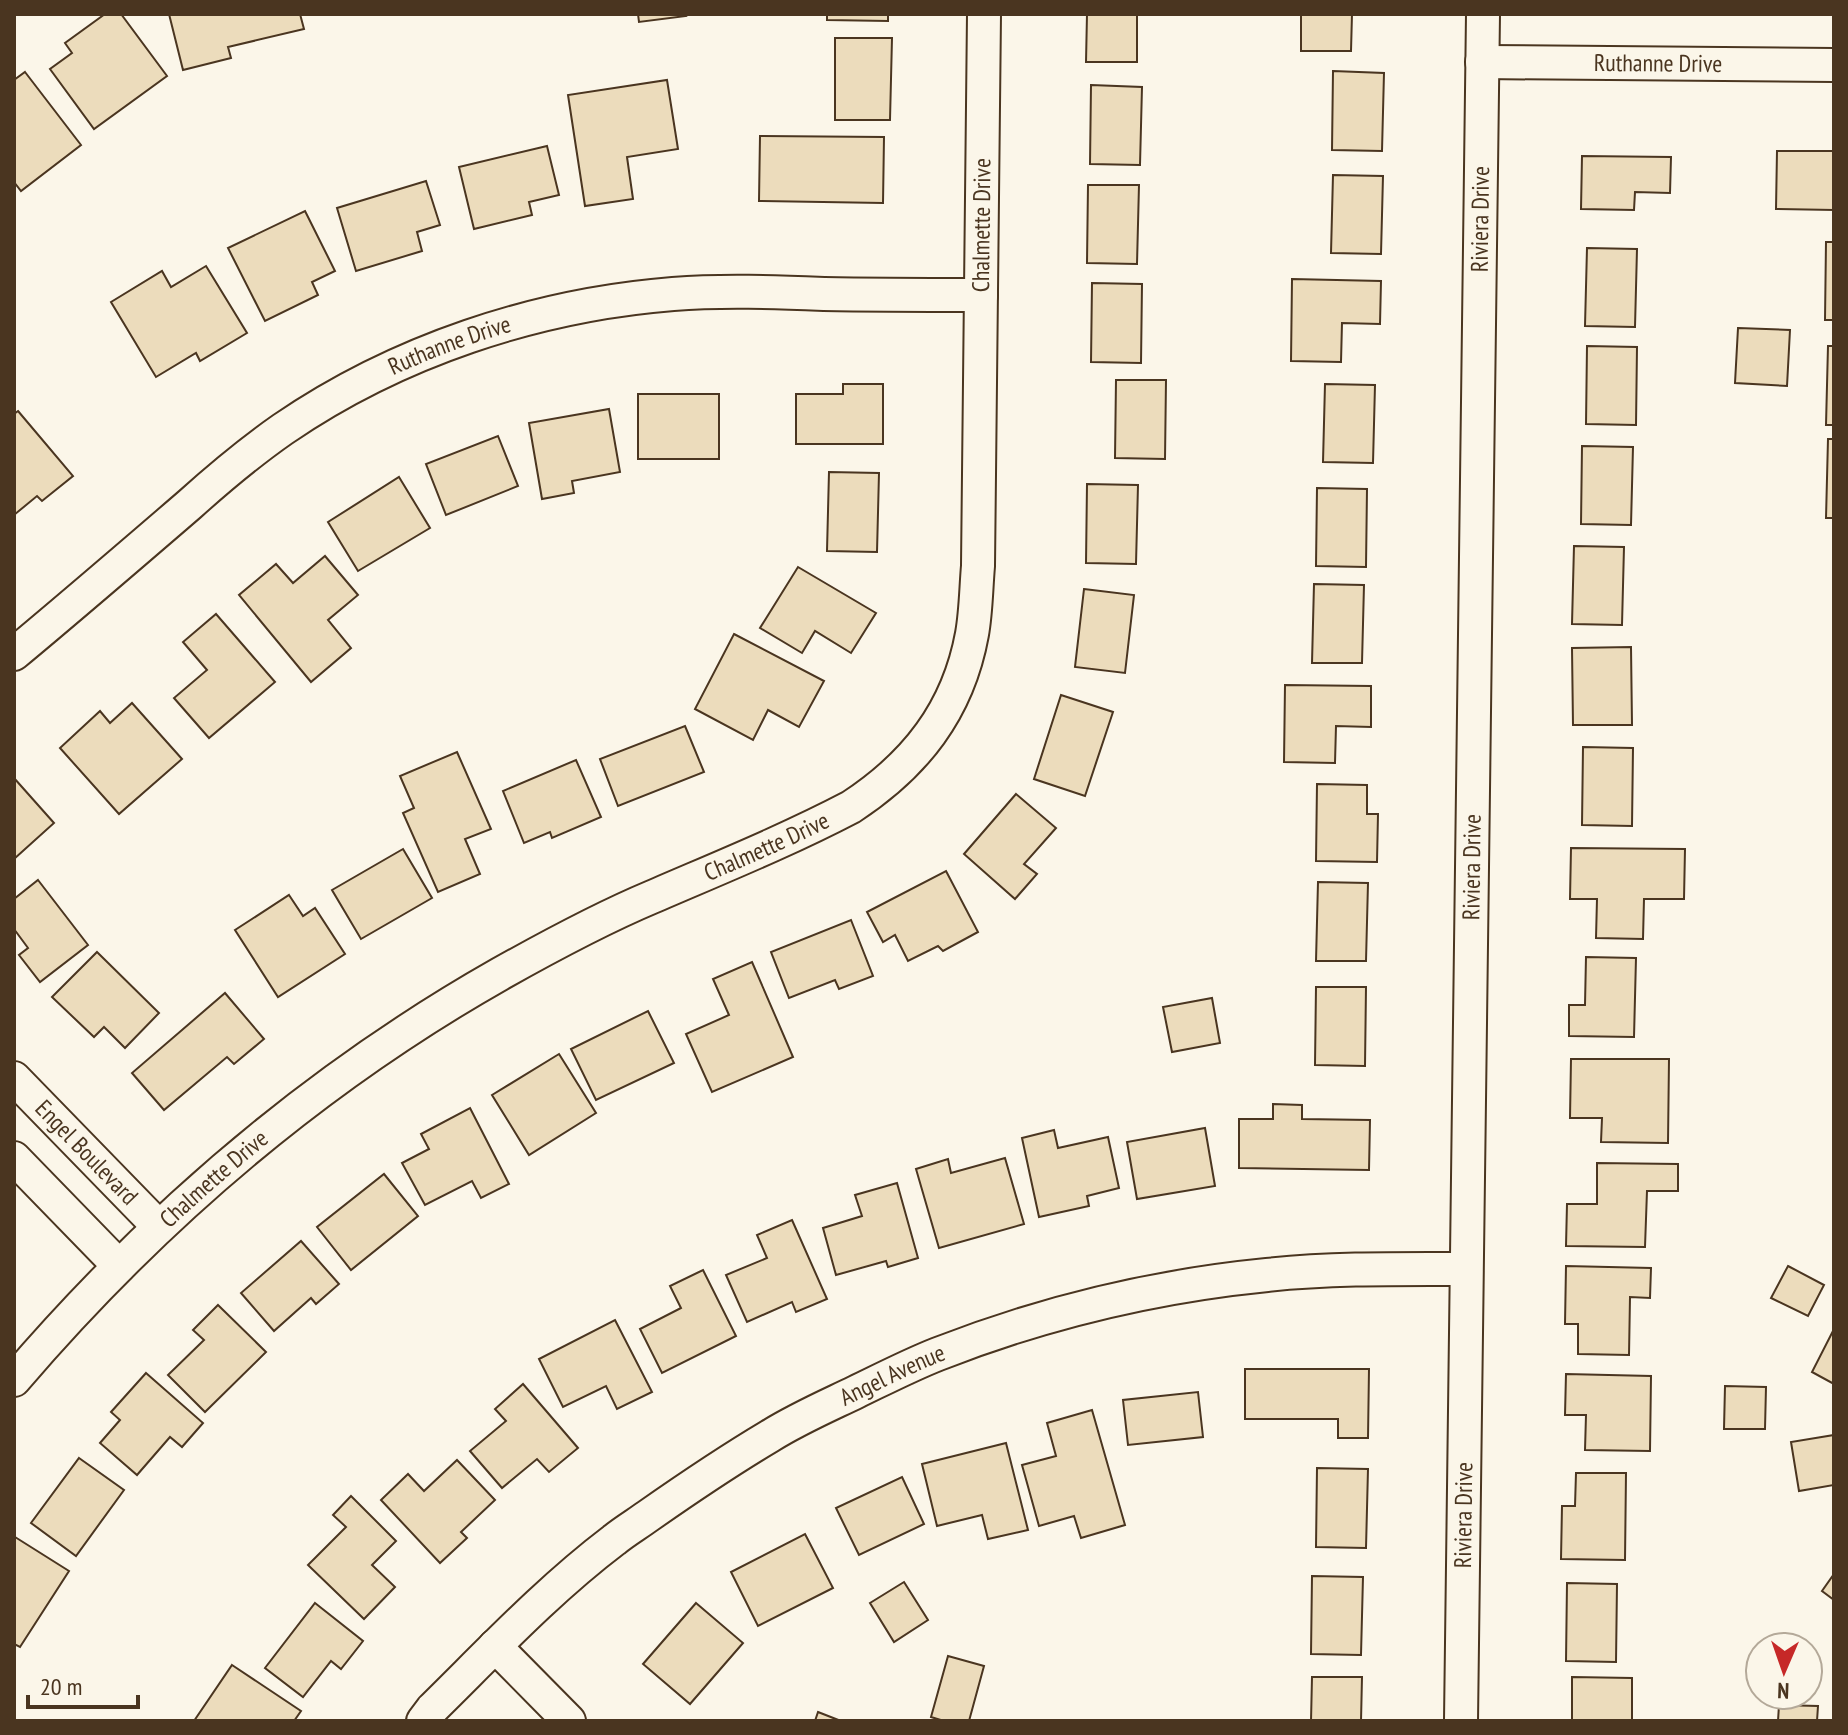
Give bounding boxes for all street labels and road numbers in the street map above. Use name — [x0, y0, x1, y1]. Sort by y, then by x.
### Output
street label: Ruthanne Drive — [1594, 47, 1722, 79]
street label: Chalmette Drive — [965, 158, 997, 292]
street label: Riviera Drive — [1464, 166, 1496, 272]
street label: Ruthanne Drive — [383, 308, 514, 382]
street label: Chalmette Drive — [699, 805, 834, 888]
street label: Riviera Drive — [1455, 814, 1488, 920]
street label: Engel Boulevard — [29, 1093, 145, 1211]
street label: Chalmette Drive — [153, 1123, 274, 1234]
street label: Angel Avenue — [835, 1337, 949, 1413]
street label: Riviera Drive — [1447, 1462, 1479, 1568]

